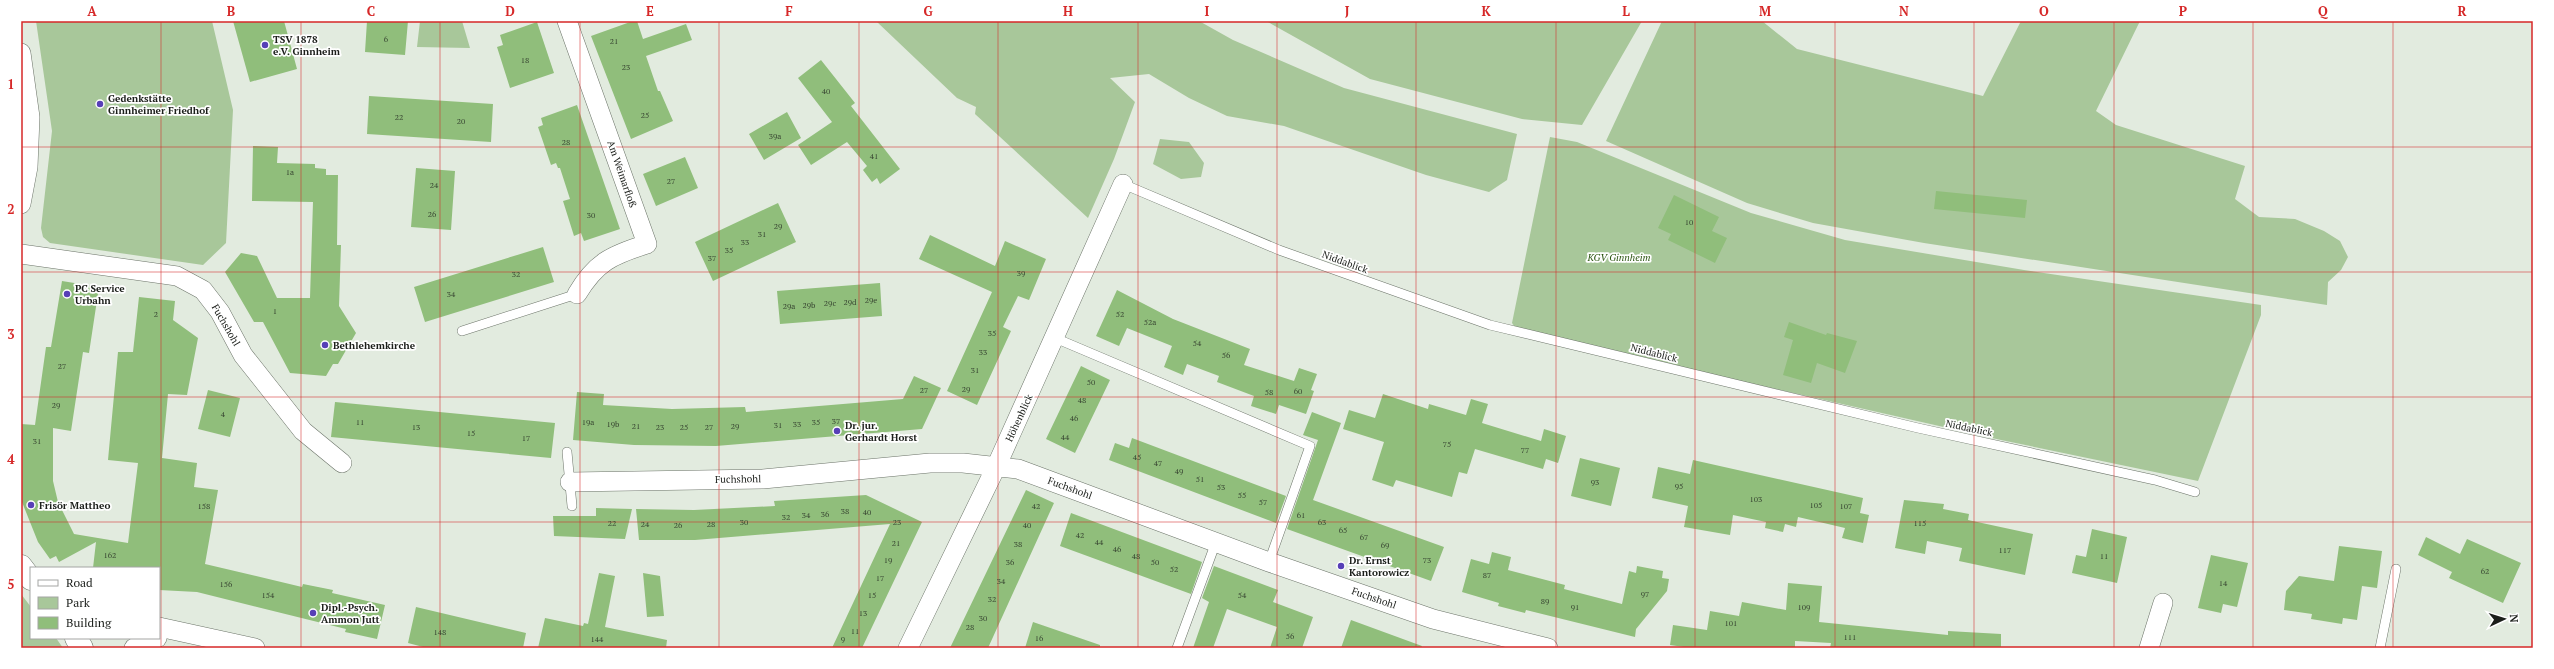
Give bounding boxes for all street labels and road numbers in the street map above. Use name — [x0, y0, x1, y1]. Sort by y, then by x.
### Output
street label: Am Weimarfloß — [604, 139, 640, 209]
street label: Niddablick — [1320, 248, 1370, 277]
street label: Fuchshohl — [209, 302, 243, 348]
street label: Niddablick — [1629, 341, 1680, 365]
street label: Höhenblick — [1002, 391, 1036, 444]
street label: Niddablick — [1944, 417, 1995, 439]
street label: Fuchshohl — [715, 472, 761, 486]
street label: Fuchshohl — [1046, 474, 1094, 502]
street label: Fuchshohl — [1350, 584, 1398, 612]

